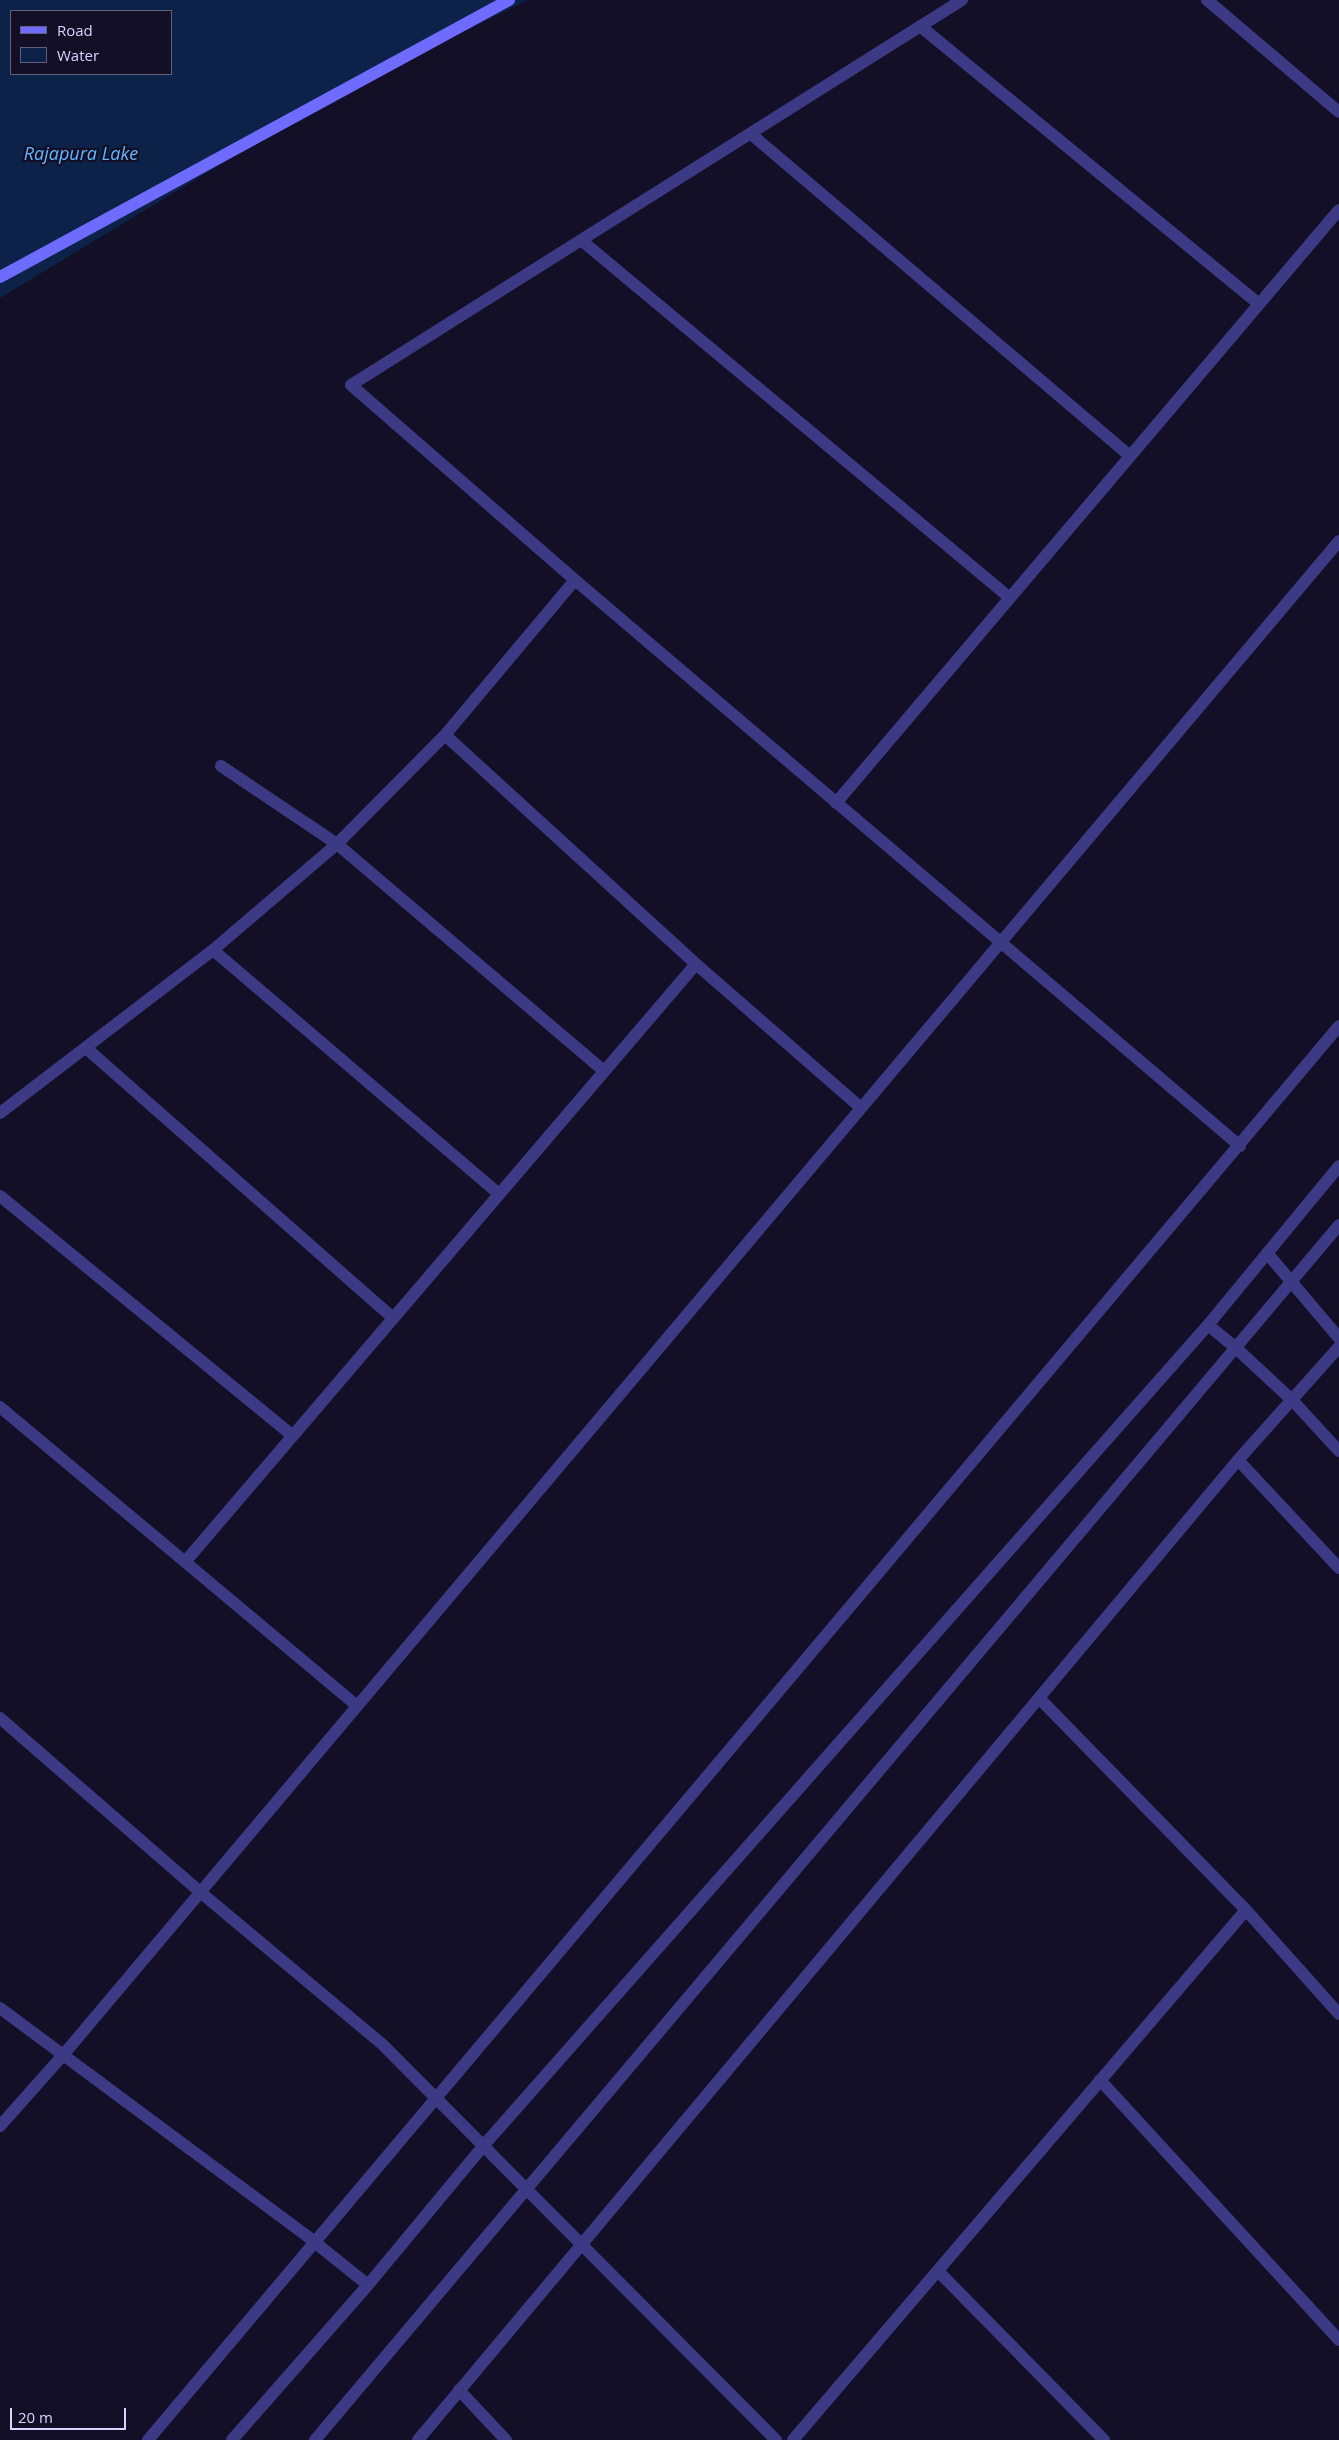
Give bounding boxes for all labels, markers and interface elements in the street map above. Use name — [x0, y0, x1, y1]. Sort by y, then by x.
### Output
legend — [10, 10, 172, 75]
text: Road — [57, 20, 93, 40]
text: Water — [57, 45, 99, 65]
water label: Rajapura Lake — [24, 144, 138, 166]
scale bar — [12, 2398, 129, 2430]
text: 20 m — [18, 2407, 53, 2427]

